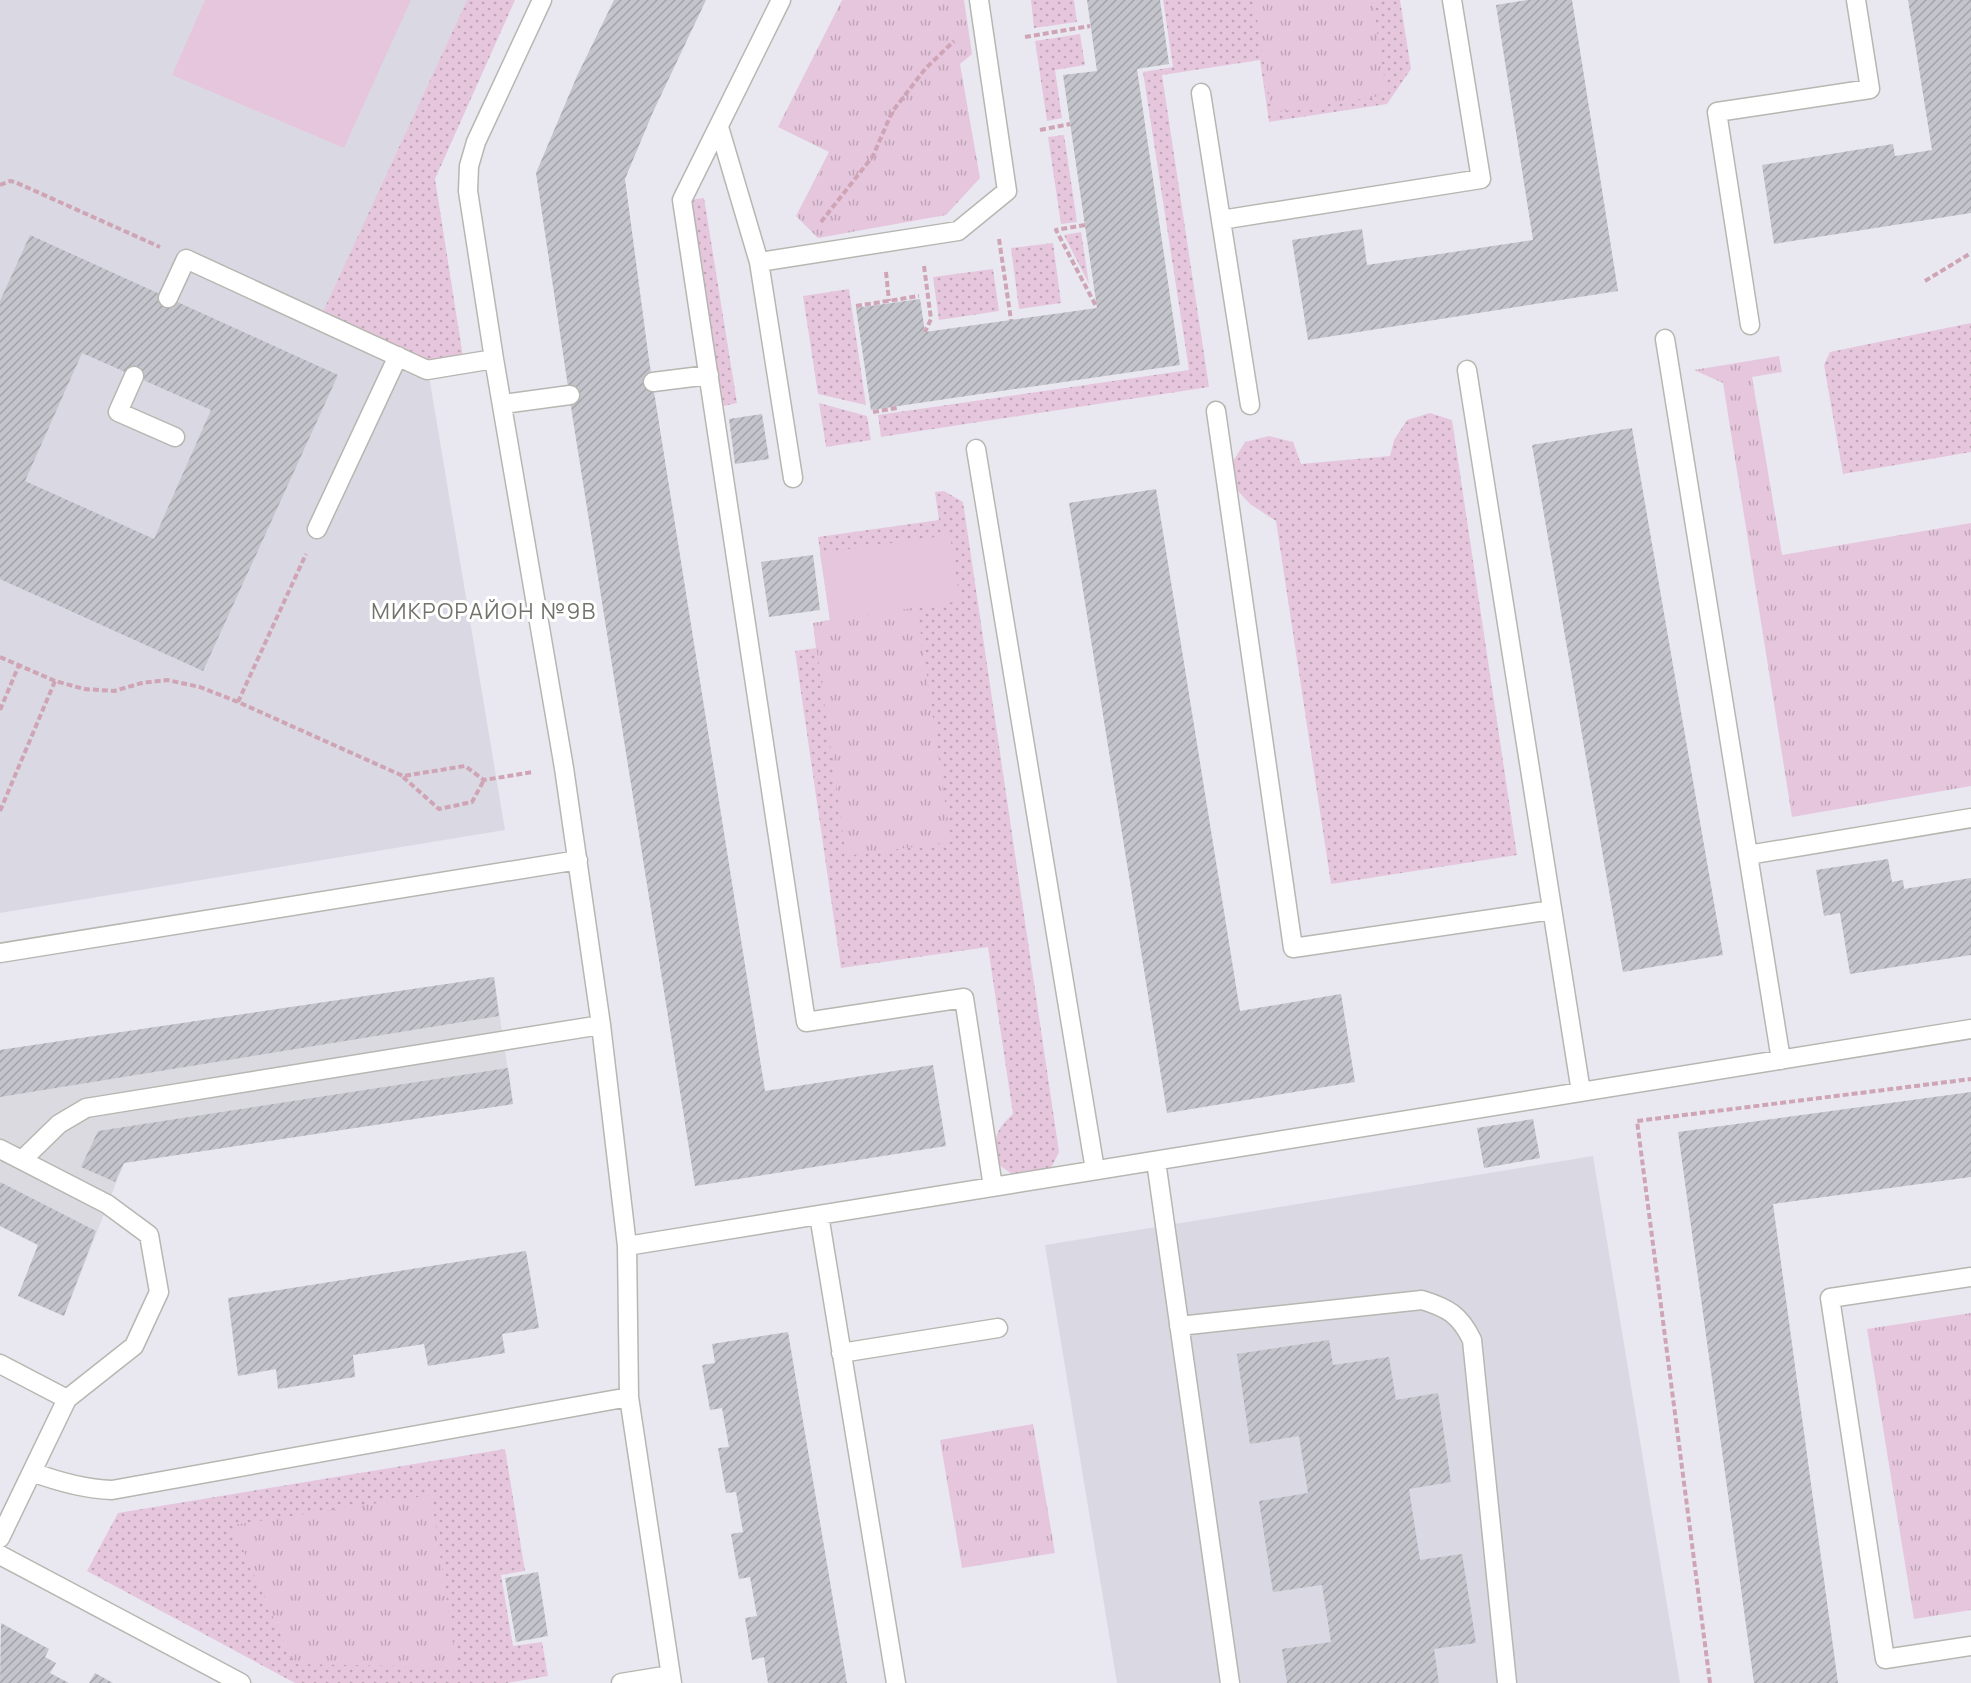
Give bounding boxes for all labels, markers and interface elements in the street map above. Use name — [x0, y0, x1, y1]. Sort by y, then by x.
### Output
district label: МИКРОРАЙОН №9В — [371, 596, 597, 626]

